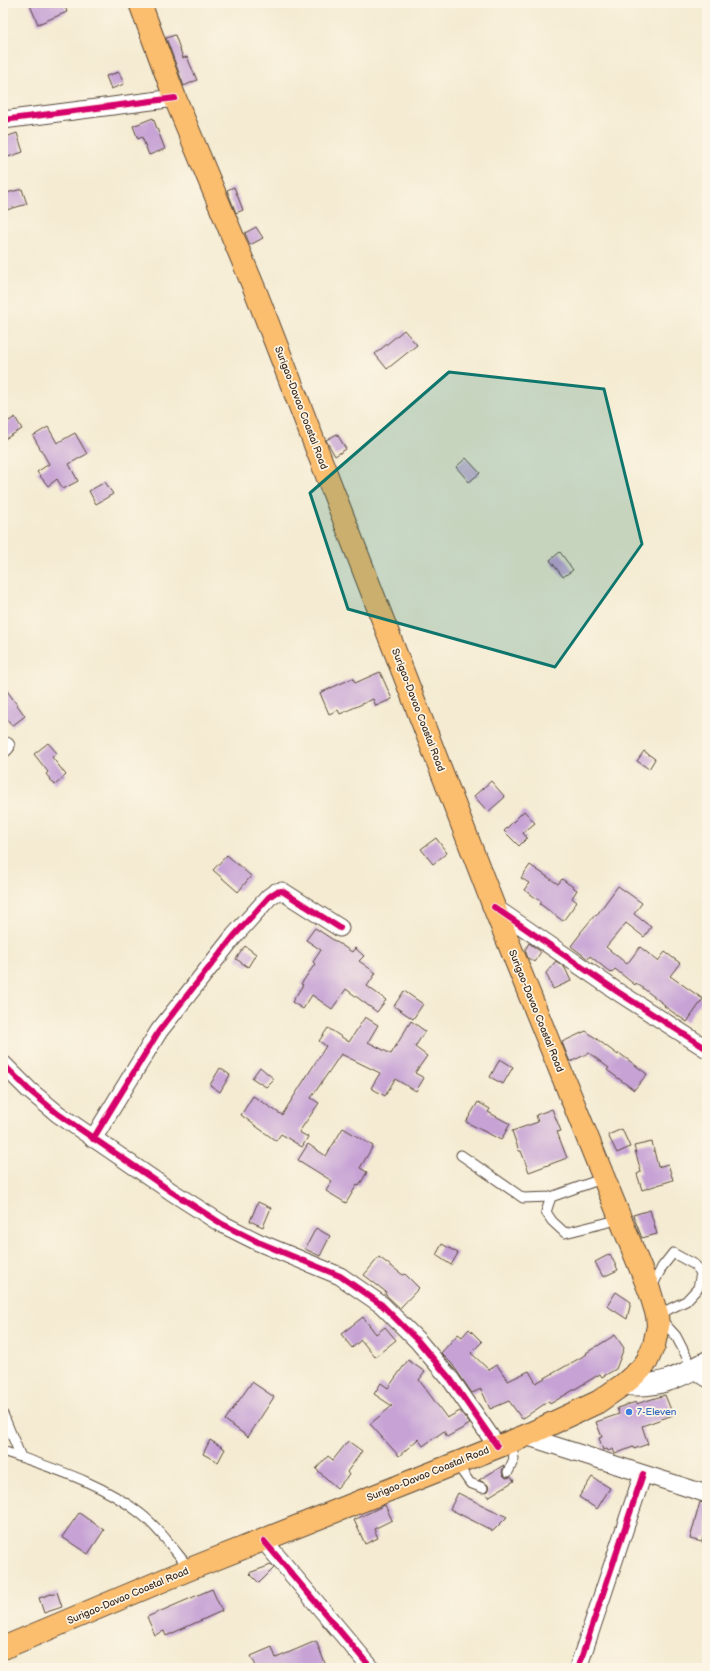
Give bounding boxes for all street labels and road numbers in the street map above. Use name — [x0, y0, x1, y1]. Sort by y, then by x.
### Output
street label: Surigao-Davao Coastal Road — [272, 345, 330, 471]
street label: Surigao-Davao Coastal Road — [389, 647, 447, 773]
street label: Surigao-Davao Coastal Road — [506, 948, 566, 1074]
street label: Surigao-Davao Coastal Road — [365, 1444, 491, 1504]
street label: Surigao-Davao Coastal Road — [65, 1565, 191, 1627]

